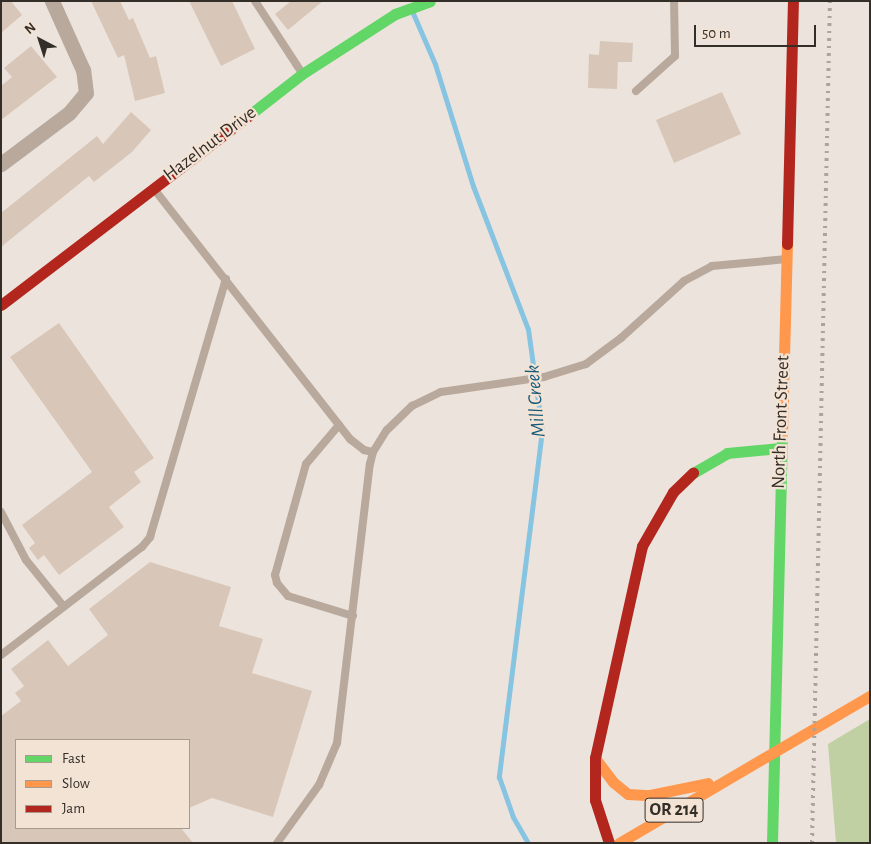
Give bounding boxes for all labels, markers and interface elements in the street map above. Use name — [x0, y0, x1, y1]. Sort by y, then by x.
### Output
north arrow — [15, 15, 65, 65]
scale bar — [696, 15, 818, 47]
text: N — [22, 20, 39, 37]
text: 50 m — [702, 26, 731, 41]
street label: Hazelnut Drive — [159, 102, 261, 186]
street label: North Front Street — [767, 355, 795, 489]
water label: Mill Creek — [521, 364, 551, 438]
legend — [15, 739, 190, 829]
text: Fast — [62, 751, 85, 766]
text: Slow — [62, 776, 90, 791]
road number: OR 214 — [644, 794, 704, 826]
text: Jam — [62, 801, 85, 816]

